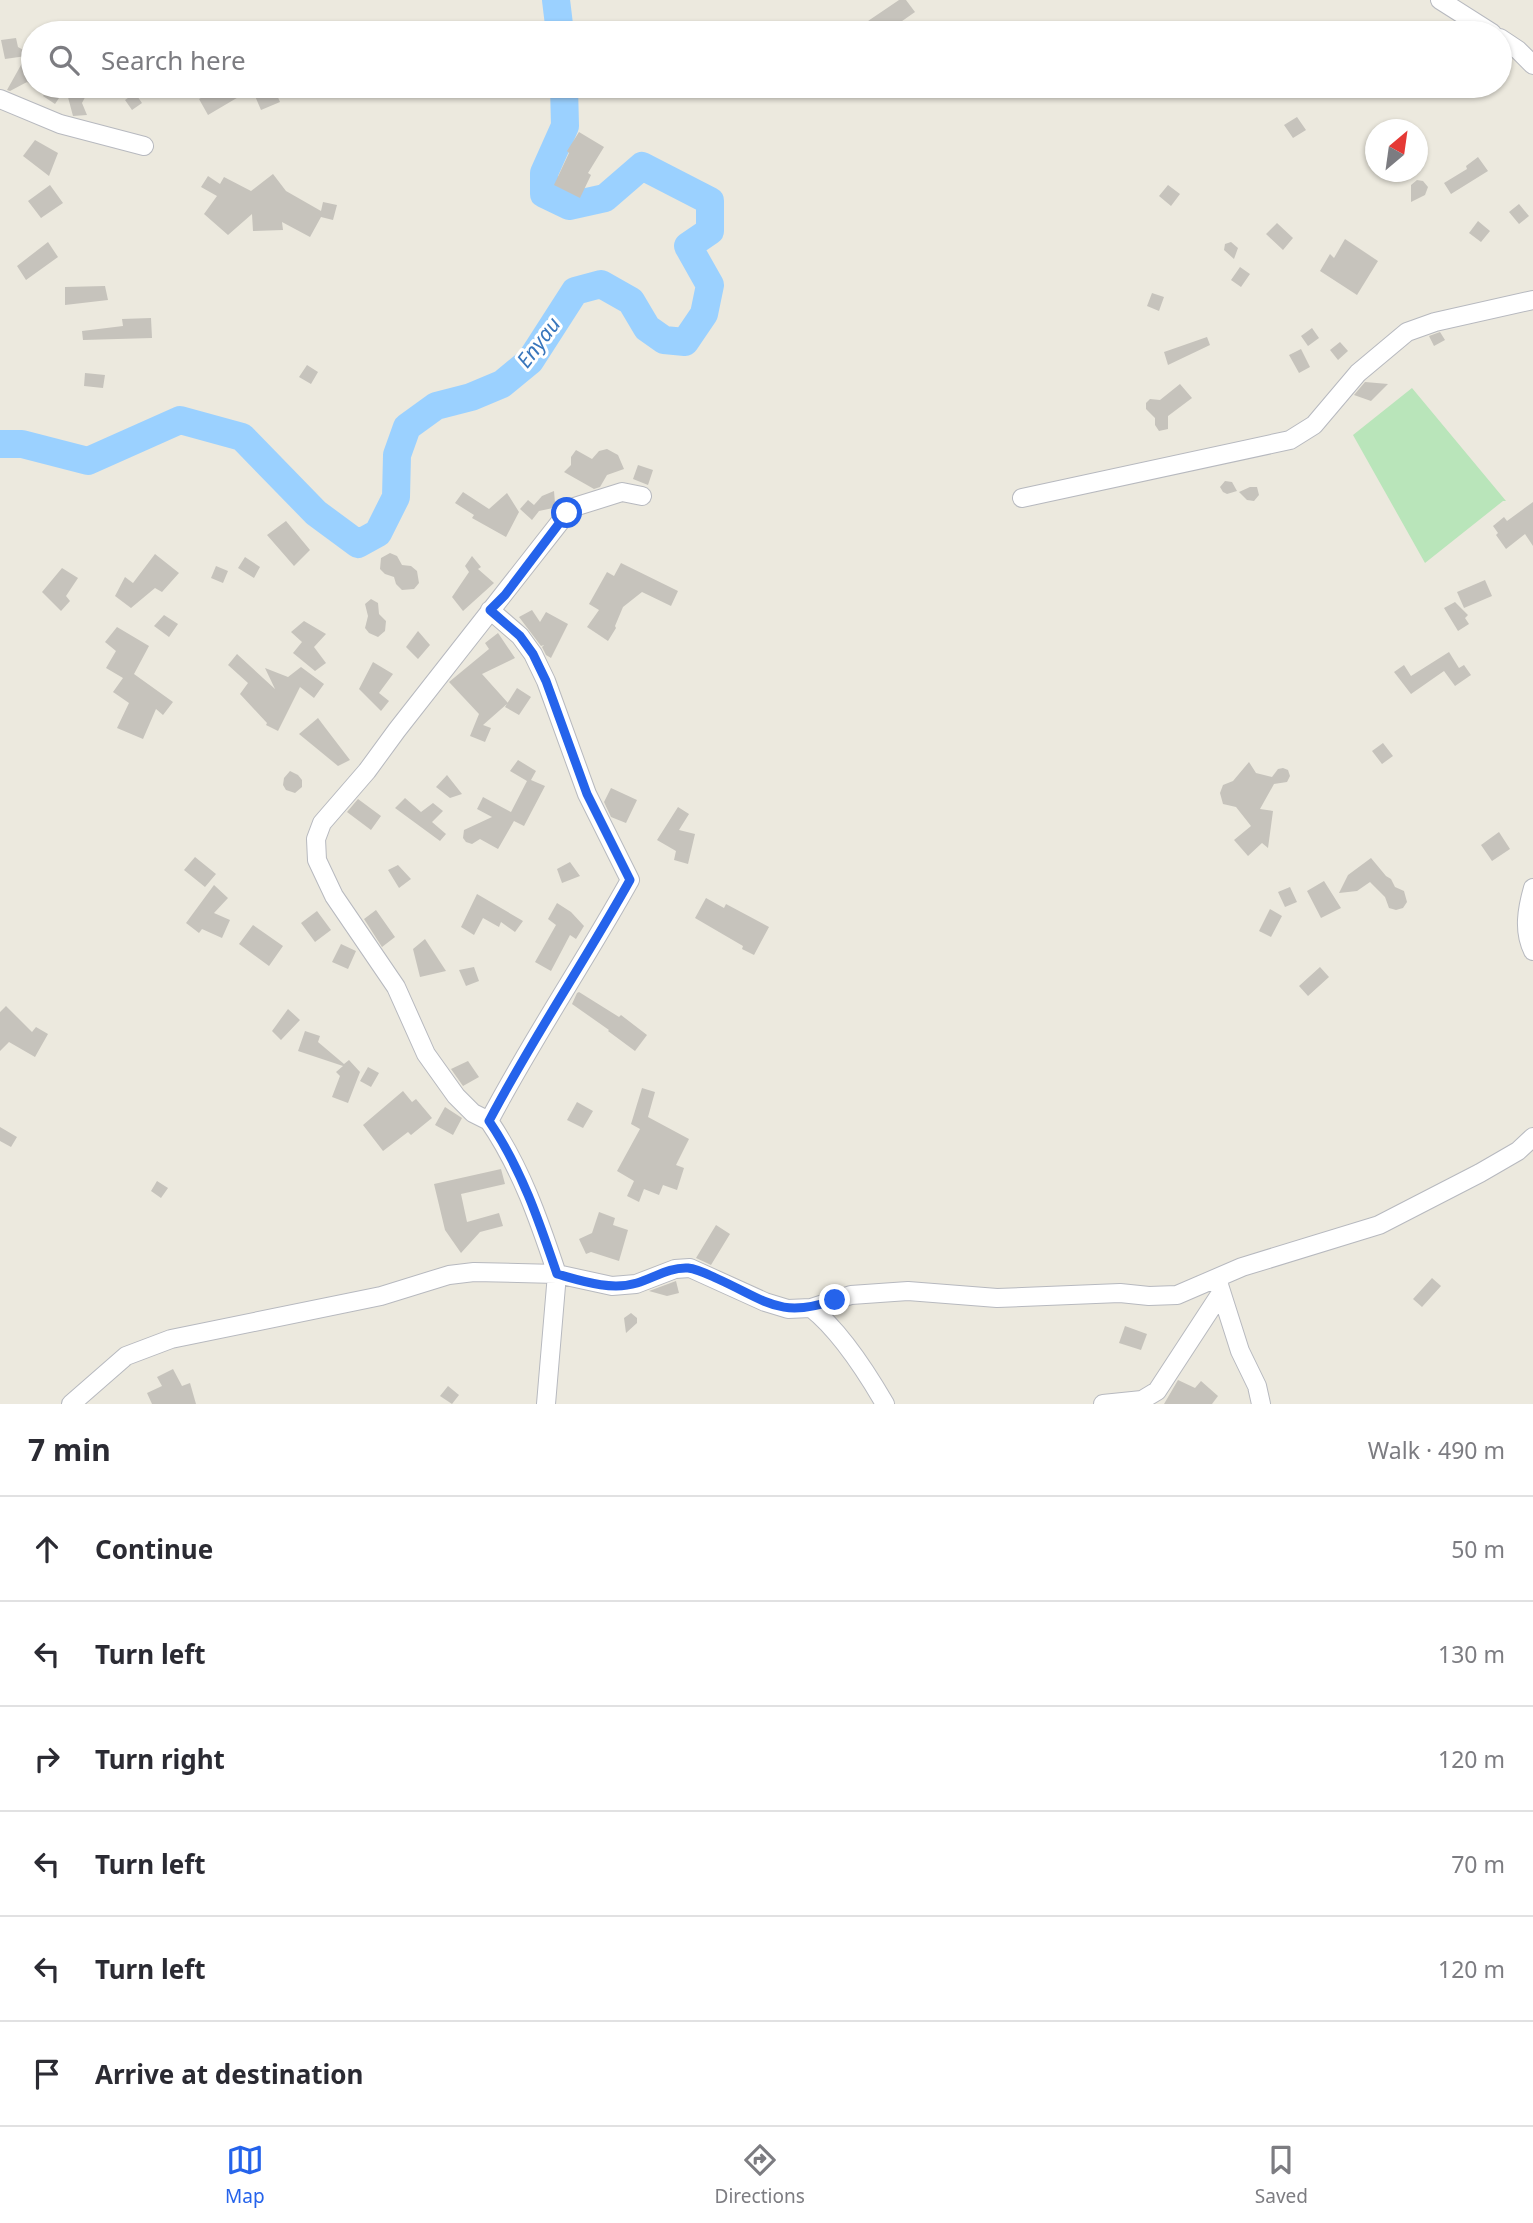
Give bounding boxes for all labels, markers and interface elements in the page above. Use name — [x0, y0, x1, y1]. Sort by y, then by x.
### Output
search box — [21, 21, 1512, 98]
icon: search — [45, 41, 83, 79]
text: Search here — [101, 42, 246, 78]
north arrow — [1365, 119, 1428, 182]
water label: Enyau — [510, 311, 566, 373]
route start — [551, 497, 582, 528]
route end — [819, 1284, 850, 1315]
text: 7 min — [28, 1429, 111, 1470]
text: Walk · 490 m — [1368, 1434, 1505, 1466]
icon: ahead — [28, 1530, 66, 1568]
text: Continue — [95, 1531, 213, 1567]
text: 50 m — [1451, 1533, 1505, 1565]
icon: left — [28, 1635, 66, 1673]
text: Turn left — [95, 1636, 206, 1672]
text: 130 m — [1438, 1638, 1505, 1670]
icon: right — [28, 1740, 66, 1778]
text: Turn right — [95, 1741, 225, 1777]
text: 120 m — [1438, 1743, 1505, 1775]
icon: left — [28, 1845, 66, 1883]
text: Turn left — [95, 1846, 206, 1882]
text: 70 m — [1451, 1848, 1505, 1880]
icon: left — [28, 1950, 66, 1988]
text: Turn left — [95, 1951, 206, 1987]
text: 120 m — [1438, 1953, 1505, 1985]
icon: arrive — [28, 2055, 66, 2093]
text: Arrive at destination — [95, 2056, 364, 2092]
tab: Map — [225, 2141, 265, 2209]
tab: Directions — [715, 2141, 805, 2209]
tab: Saved — [1255, 2141, 1308, 2209]

